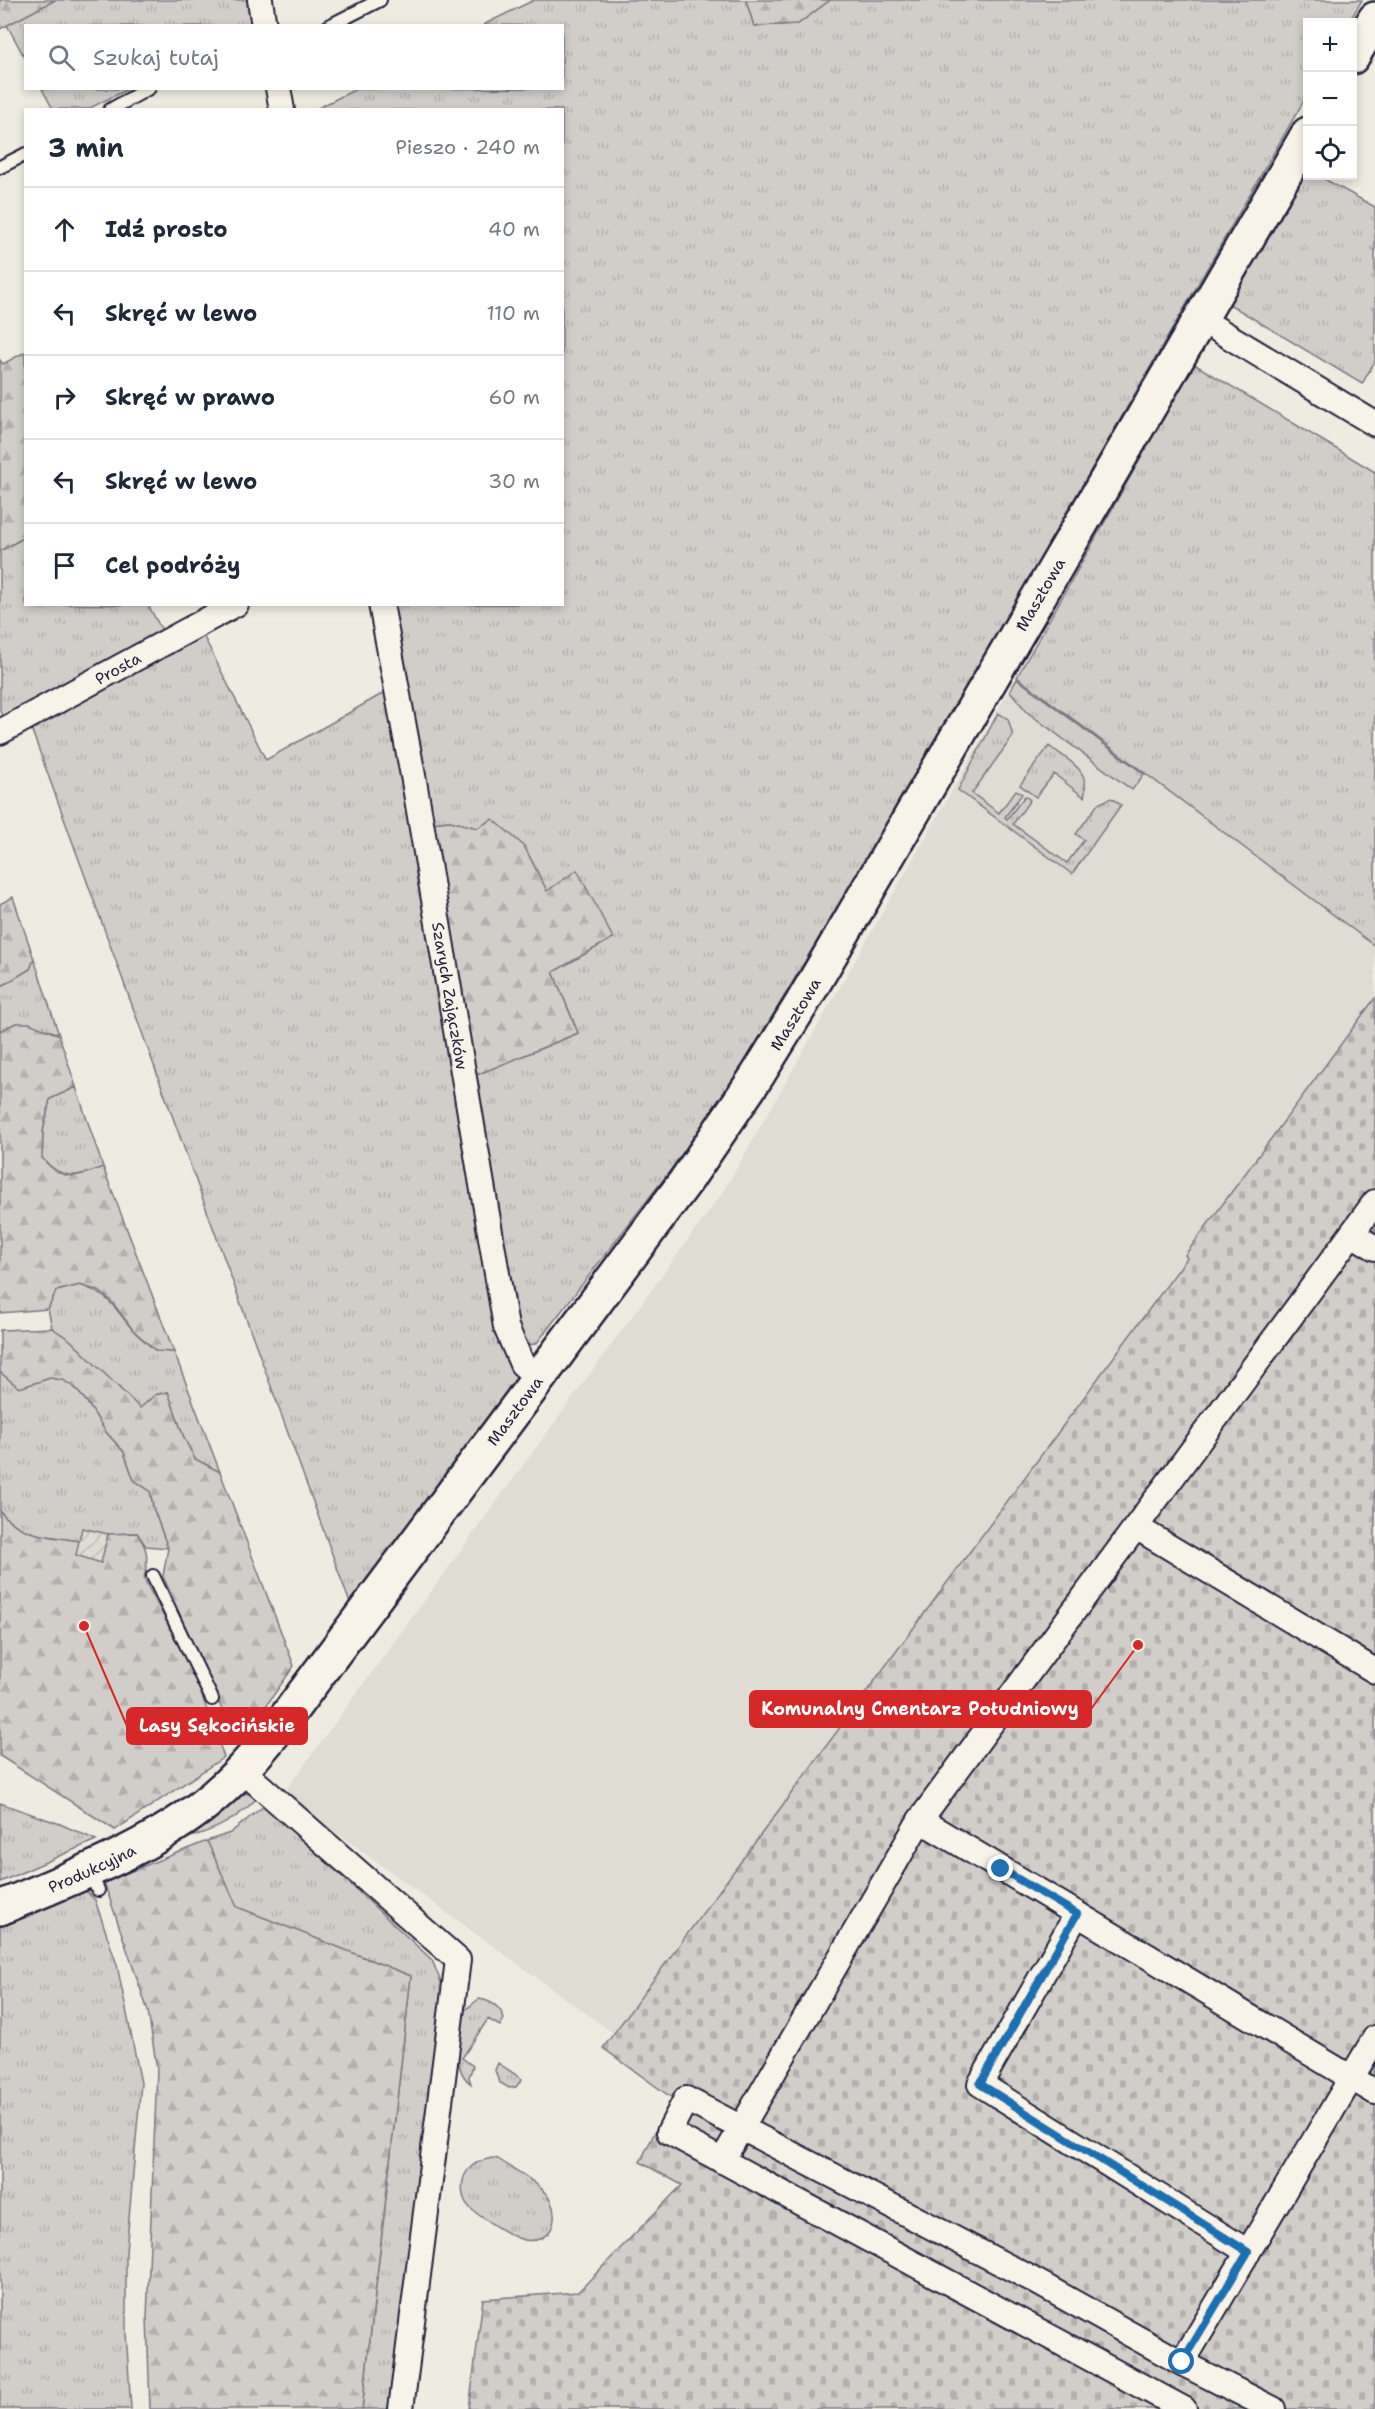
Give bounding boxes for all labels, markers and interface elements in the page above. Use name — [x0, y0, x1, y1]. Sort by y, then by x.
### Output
map controls — [1303, 18, 1357, 180]
button: + — [1303, 18, 1357, 72]
search box — [24, 24, 564, 90]
icon: search — [45, 41, 78, 74]
text: Szukaj tutaj — [93, 43, 219, 72]
button: − — [1303, 72, 1357, 126]
button: locate — [1303, 126, 1357, 180]
text: 3 min — [48, 130, 124, 165]
text: Pieszo · 240 m — [395, 134, 540, 160]
icon: ahead — [48, 213, 81, 246]
text: Idź prosto — [105, 215, 228, 244]
text: 40 m — [488, 216, 540, 242]
icon: left — [48, 297, 81, 330]
text: Skręć w lewo — [105, 299, 257, 328]
text: 110 m — [486, 300, 540, 326]
icon: right — [48, 381, 81, 414]
text: Skręć w prawo — [105, 383, 275, 412]
text: 60 m — [488, 384, 540, 410]
icon: left — [48, 465, 81, 498]
text: Skręć w lewo — [105, 467, 257, 496]
text: 30 m — [488, 468, 540, 494]
icon: arrive — [48, 549, 81, 582]
text: Cel podróży — [105, 551, 241, 580]
street label: Masztowa — [1011, 554, 1070, 635]
street label: Prosta — [91, 648, 145, 690]
street label: Szarych Zajączków — [427, 921, 472, 1071]
street label: Masztowa — [765, 974, 826, 1055]
street label: Masztowa — [482, 1372, 548, 1450]
callout: Komunalny Cmentarz Południowy — [750, 1691, 1091, 1727]
text: Komunalny Cmentarz Południowy — [761, 1697, 1079, 1721]
callout: Lasy Sękocińskie — [127, 1708, 307, 1744]
text: Lasy Sękocińskie — [139, 1714, 295, 1738]
street label: Produkcyjna — [45, 1840, 139, 1898]
route end — [987, 1855, 1013, 1881]
route start — [1168, 2348, 1194, 2374]

